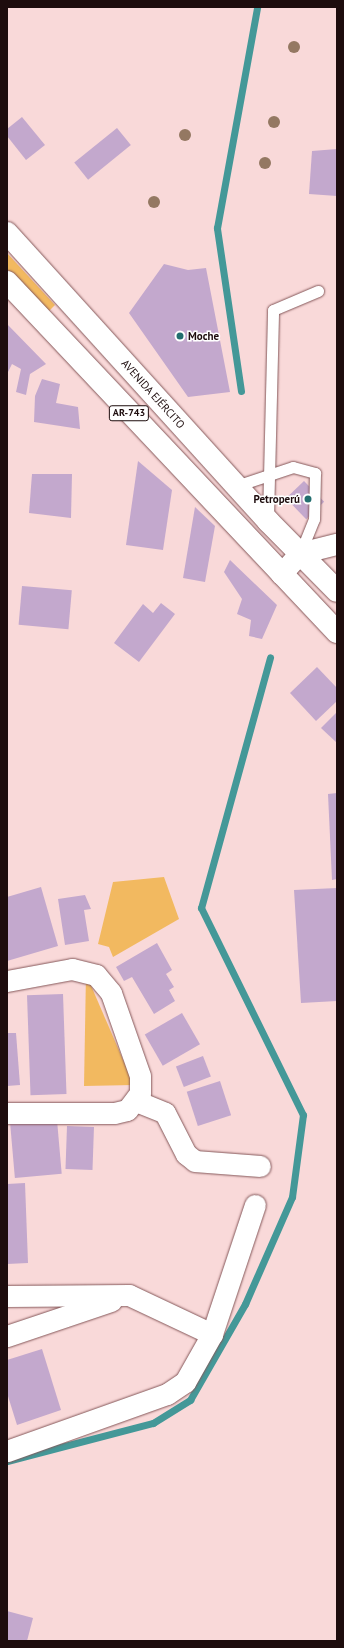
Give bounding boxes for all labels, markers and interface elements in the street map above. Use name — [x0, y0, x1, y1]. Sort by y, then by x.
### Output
place label: Moche — [188, 329, 219, 343]
marker: Moche — [175, 331, 185, 341]
street label: AVENIDA EJÉRCITO — [118, 357, 188, 431]
road number: AR-743 — [108, 405, 150, 421]
place label: Petroperú — [254, 492, 300, 506]
marker: Petroperú — [303, 494, 313, 504]

